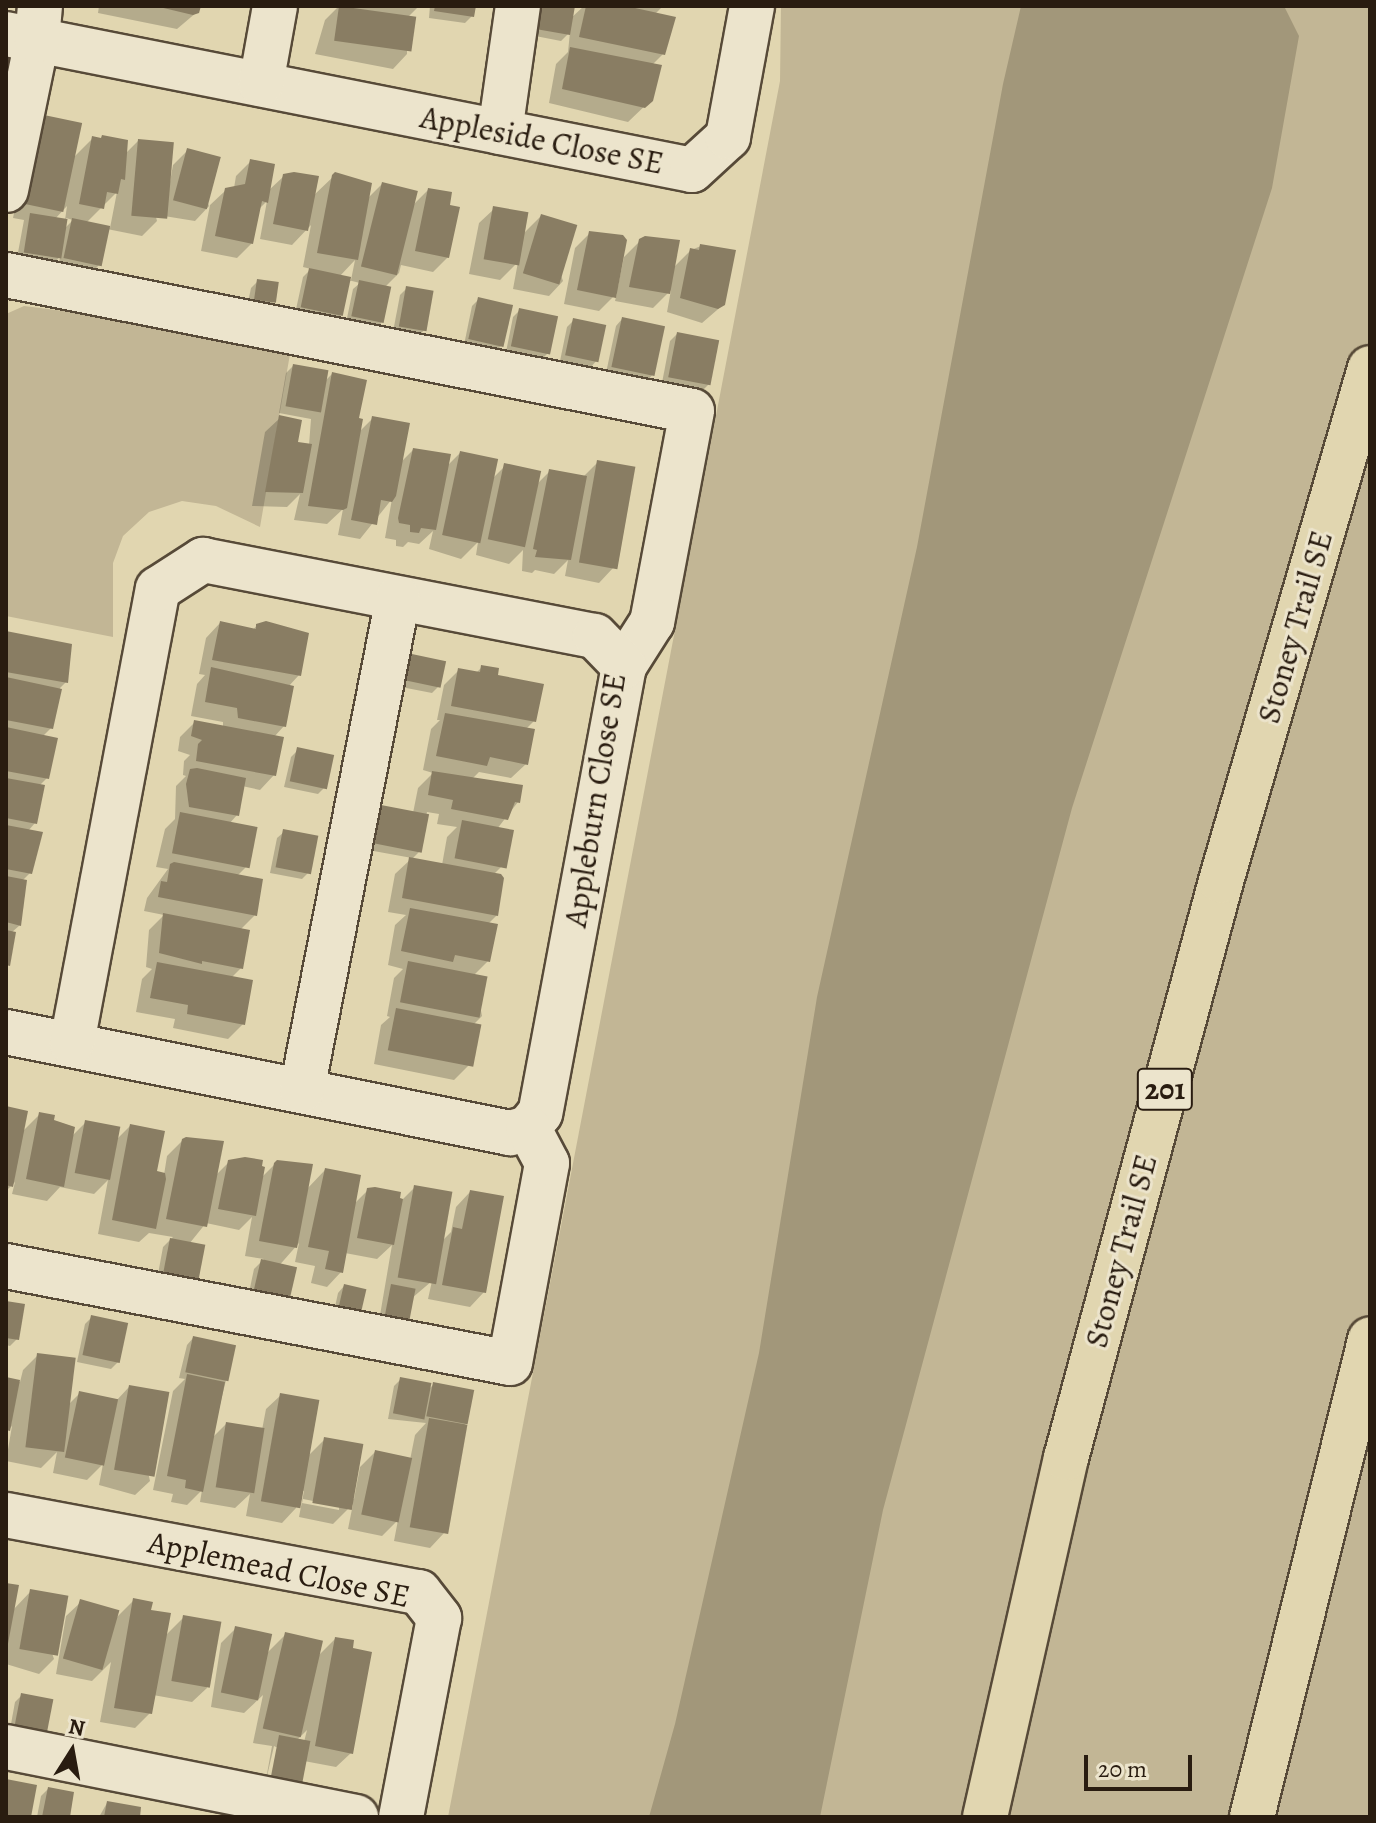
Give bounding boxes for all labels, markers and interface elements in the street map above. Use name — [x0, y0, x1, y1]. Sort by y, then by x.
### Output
street label: Appleside Close SE — [417, 98, 667, 182]
street label: Stoney Trail SE — [1249, 526, 1341, 728]
street label: Appleburn Close SE — [556, 670, 634, 930]
road number: 201 — [1135, 1063, 1195, 1115]
street label: Stoney Trail SE — [1077, 1150, 1165, 1352]
street label: Applemead Close SE — [145, 1523, 413, 1615]
north arrow — [32, 1711, 112, 1791]
text: N — [66, 1711, 87, 1744]
scale bar — [1088, 1739, 1196, 1789]
text: 20 m — [1098, 1753, 1147, 1785]

